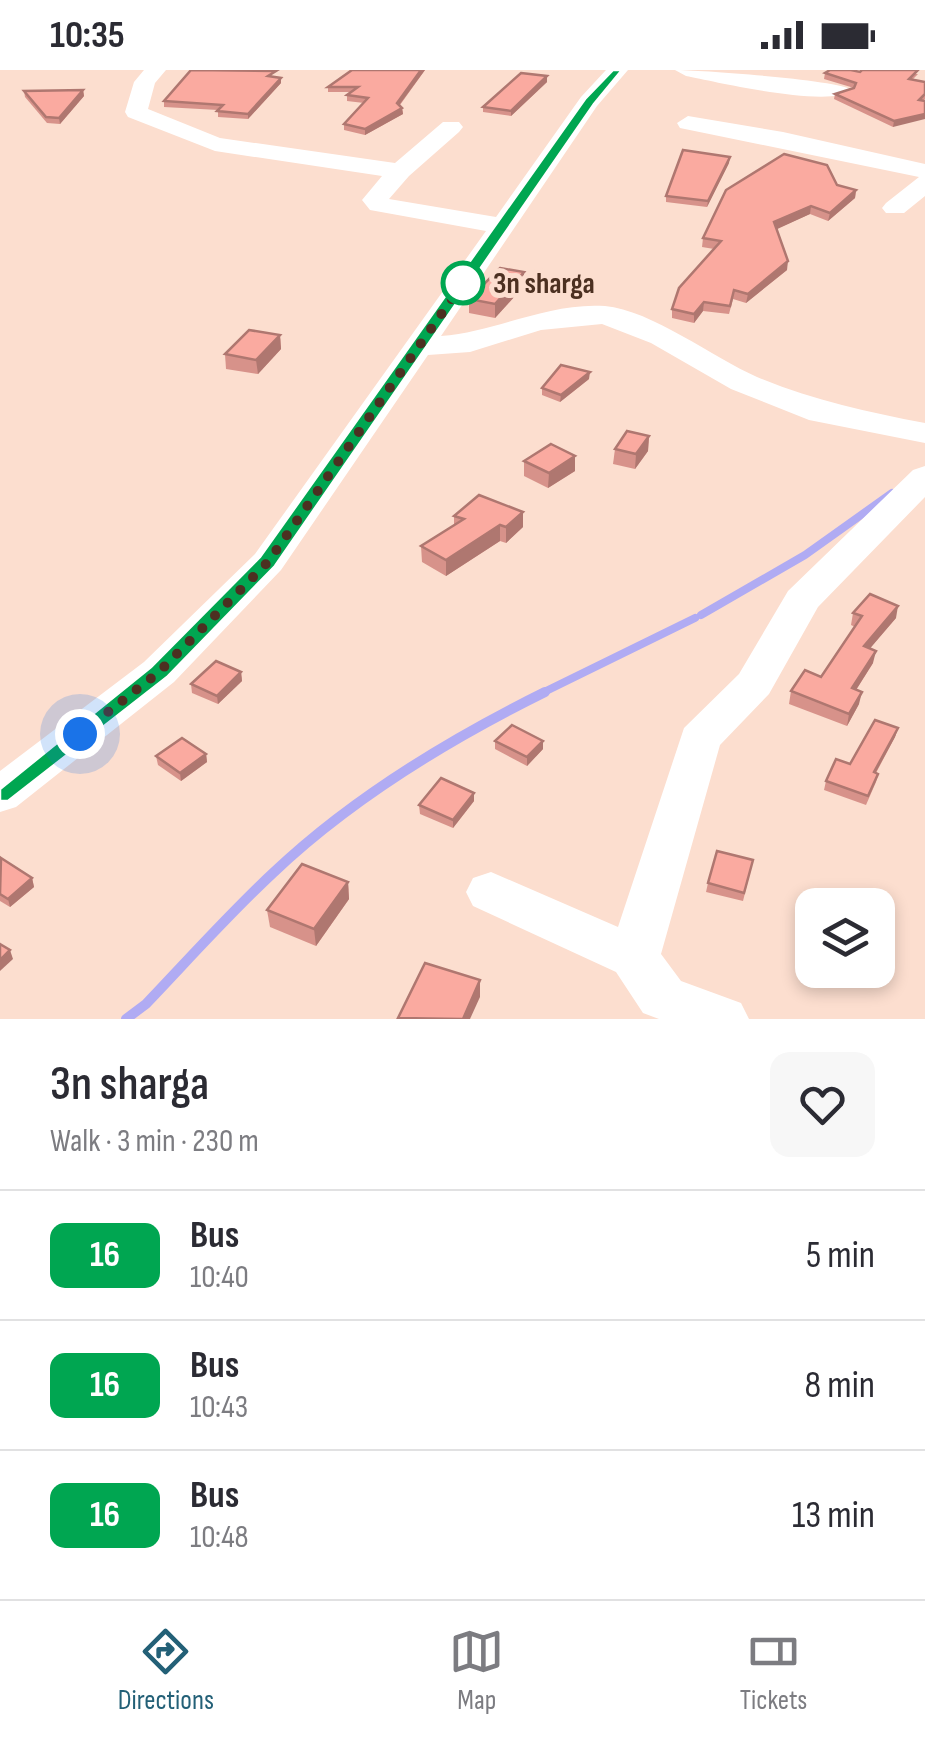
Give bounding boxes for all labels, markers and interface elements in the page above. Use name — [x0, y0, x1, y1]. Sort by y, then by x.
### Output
text: 10:35 — [50, 13, 125, 58]
marker: 3n sharga — [442, 262, 484, 304]
place label: 3n sharga — [493, 266, 595, 302]
your location — [55, 709, 105, 759]
map controls — [795, 888, 895, 988]
button: layers — [795, 888, 895, 988]
button: heart — [770, 1052, 875, 1157]
text: 3n sharga — [50, 1056, 209, 1113]
text: Walk · 3 min · 230 m — [50, 1122, 259, 1161]
text: Bus — [190, 1213, 239, 1258]
text: 5 min — [806, 1233, 875, 1278]
text: 16 — [90, 1234, 120, 1277]
text: 10:40 — [190, 1258, 249, 1297]
text: Bus — [190, 1343, 239, 1388]
text: 8 min — [805, 1363, 875, 1408]
text: 16 — [90, 1364, 120, 1407]
text: 10:43 — [190, 1388, 248, 1427]
text: Bus — [190, 1473, 239, 1518]
text: 13 min — [792, 1493, 875, 1538]
text: 16 — [90, 1494, 120, 1537]
text: 10:48 — [190, 1518, 249, 1557]
tab: Directions — [118, 1624, 214, 1717]
tab: Map — [449, 1624, 504, 1717]
tab: Tickets — [740, 1624, 807, 1717]

